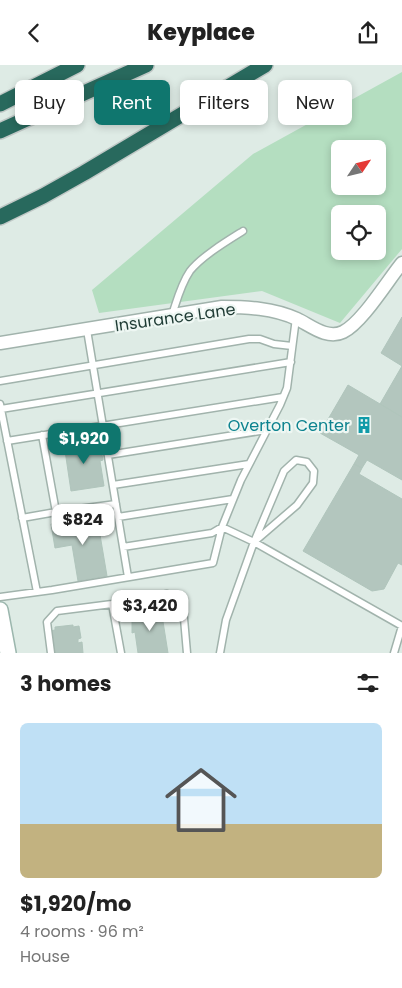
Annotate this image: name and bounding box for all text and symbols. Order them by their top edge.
text: Keyplace [147,17,255,48]
icon: back [20,19,48,47]
icon: share [354,19,382,47]
chip: Buy [15,80,84,125]
chip: Rent [94,80,170,125]
chip: Filters [180,80,268,125]
chip: New [278,80,352,125]
north arrow [331,140,386,195]
map controls [331,140,386,260]
button: locate [331,205,386,260]
street label: Insurance Lane [113,298,237,337]
place label: Overton Center [228,414,350,437]
building icon: Overton Center [354,415,374,435]
pin: $1,920 [43,423,125,465]
text: $1,920 [59,427,109,450]
pin: $824 [53,503,113,546]
text: $824 [63,508,103,531]
pin: $3,420 [109,589,191,632]
text: $3,420 [122,594,178,617]
text: 3 homes [20,669,112,698]
icon: filters [354,669,382,697]
icon: home [156,755,246,845]
text: $1,920/mo [20,889,131,918]
text: 4 rooms · 96 m² [20,920,144,943]
text: House [20,945,70,968]

